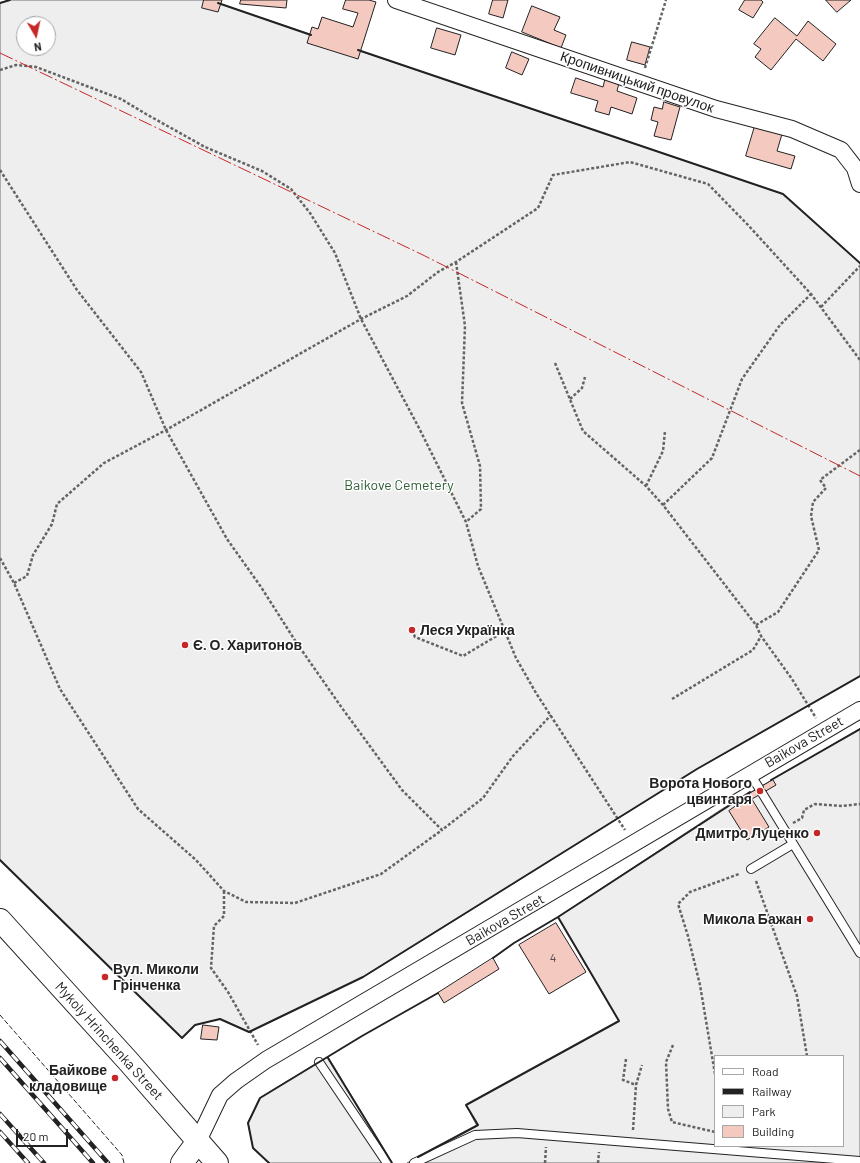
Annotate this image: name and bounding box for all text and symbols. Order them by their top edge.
north arrow [16,16,56,56]
text: N [33,40,42,54]
street label: Кропивницький провулок [558,48,716,116]
park label: Baikove Cemetery [344,477,454,493]
place label: Леся Українка [420,622,515,638]
marker: Леся Українка [407,625,417,635]
place label: Є. О. Харитонов [193,637,302,653]
marker: Є. О. Харитонов [180,640,190,650]
street label: Baikova Street [762,713,846,771]
place label: Ворота Нового цвинтаря [649,775,752,808]
marker: Ворота Нового цвинтаря [755,786,765,796]
place label: Дмитро Луценко [695,825,809,841]
marker: Дмитро Луценко [812,828,822,838]
street label: Baikova Street [463,891,547,949]
place label: Микола Бажан [703,911,802,927]
marker: Микола Бажан [805,914,815,924]
house number: 4 [550,951,556,965]
place label: Вул. Миколи Грінченка [113,961,199,994]
marker: Вул. Миколи Грінченка [100,972,110,982]
street label: Mykoly Hrinchenka Street [51,978,167,1104]
legend [714,1055,844,1147]
place label: Байкове кладовище [29,1062,107,1094]
text: Road [752,1064,779,1078]
marker: Байкове кладовище [110,1073,120,1083]
text: Railway [752,1084,791,1098]
text: Park [752,1104,776,1118]
scale bar [18,1121,70,1147]
text: Building [752,1124,794,1138]
text: 20 m [23,1129,49,1143]

